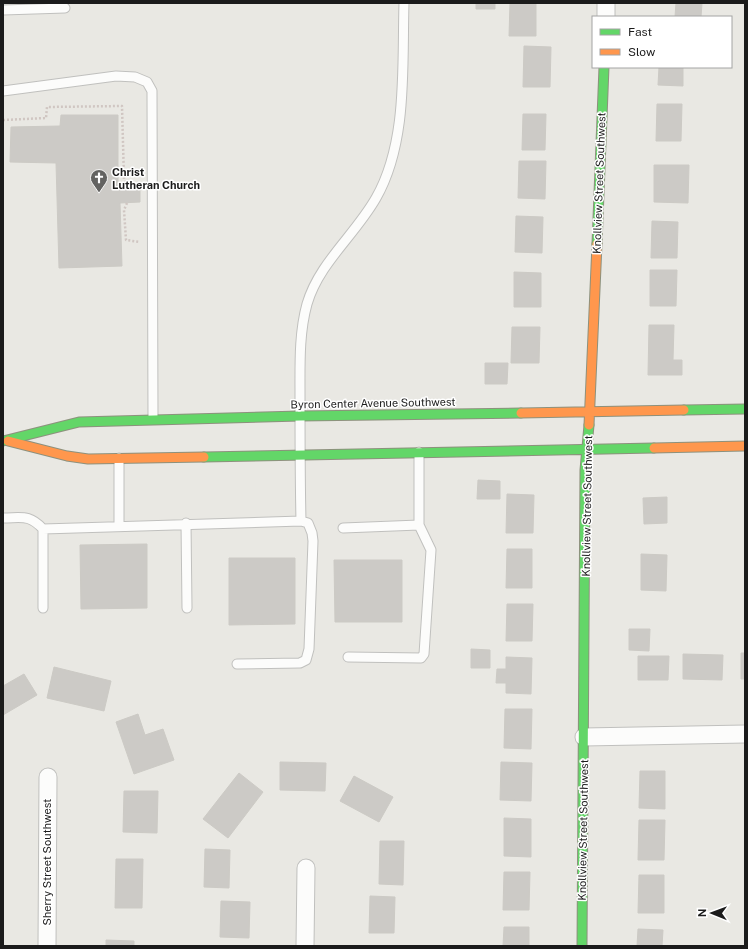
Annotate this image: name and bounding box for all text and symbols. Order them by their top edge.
legend [592,16,732,68]
text: Fast [628,25,653,39]
text: Slow [628,45,656,59]
street label: Knollview Street Southwest [591,112,607,254]
place label: Christ Lutheran Church [112,166,200,191]
church icon: Christ Lutheran Church [89,168,109,193]
street label: Byron Center Avenue Southwest [290,396,456,410]
street label: Knollview Street Southwest [580,435,594,577]
street label: Knollview Street Southwest [576,759,590,901]
street label: Sherry Street Southwest [41,799,53,925]
north arrow [692,893,732,933]
text: N [696,908,708,917]

